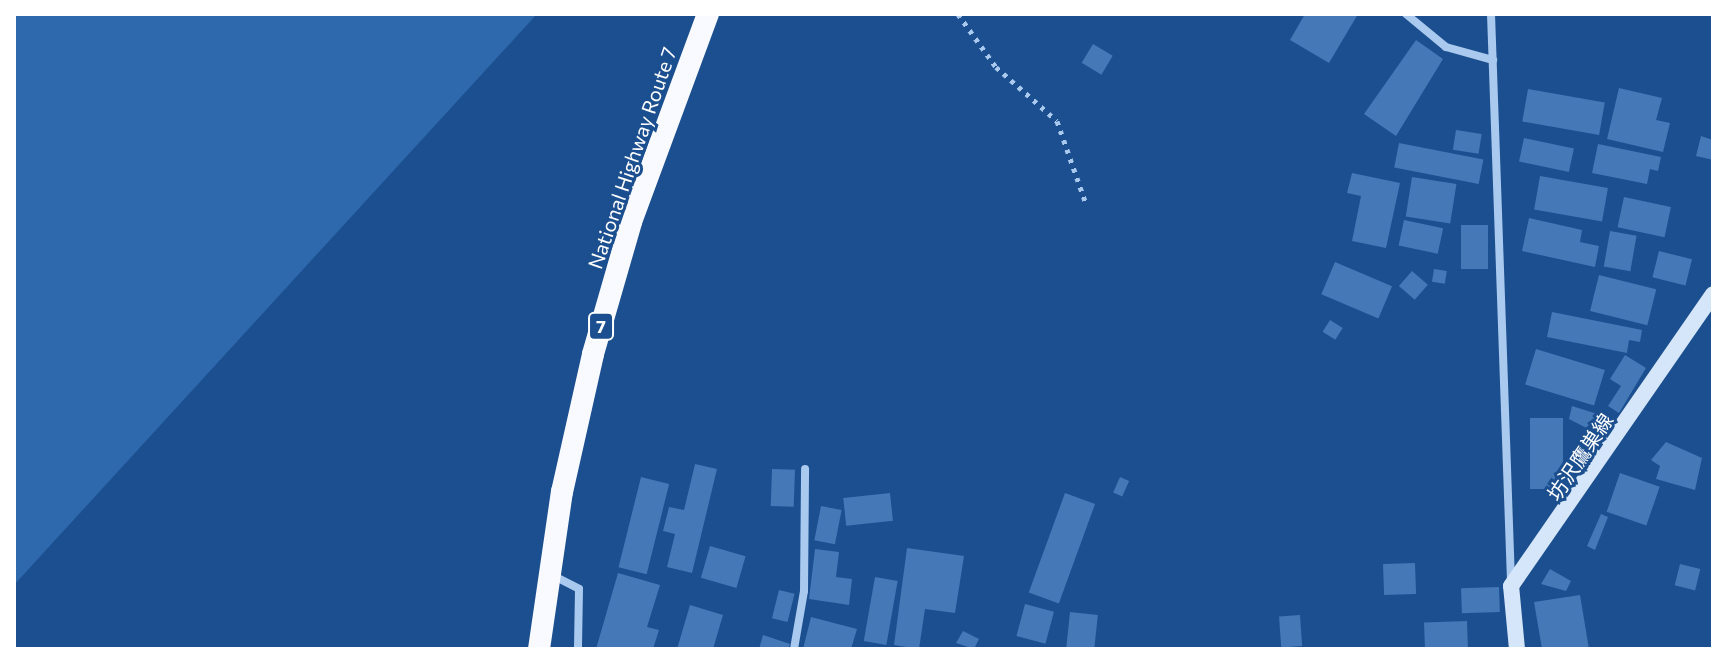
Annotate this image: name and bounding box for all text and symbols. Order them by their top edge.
street label: National Highway Route 7 [583,44,681,272]
road number: 7 [587,312,615,340]
street label: 坊沢鷹巣線 [1542,409,1618,505]

